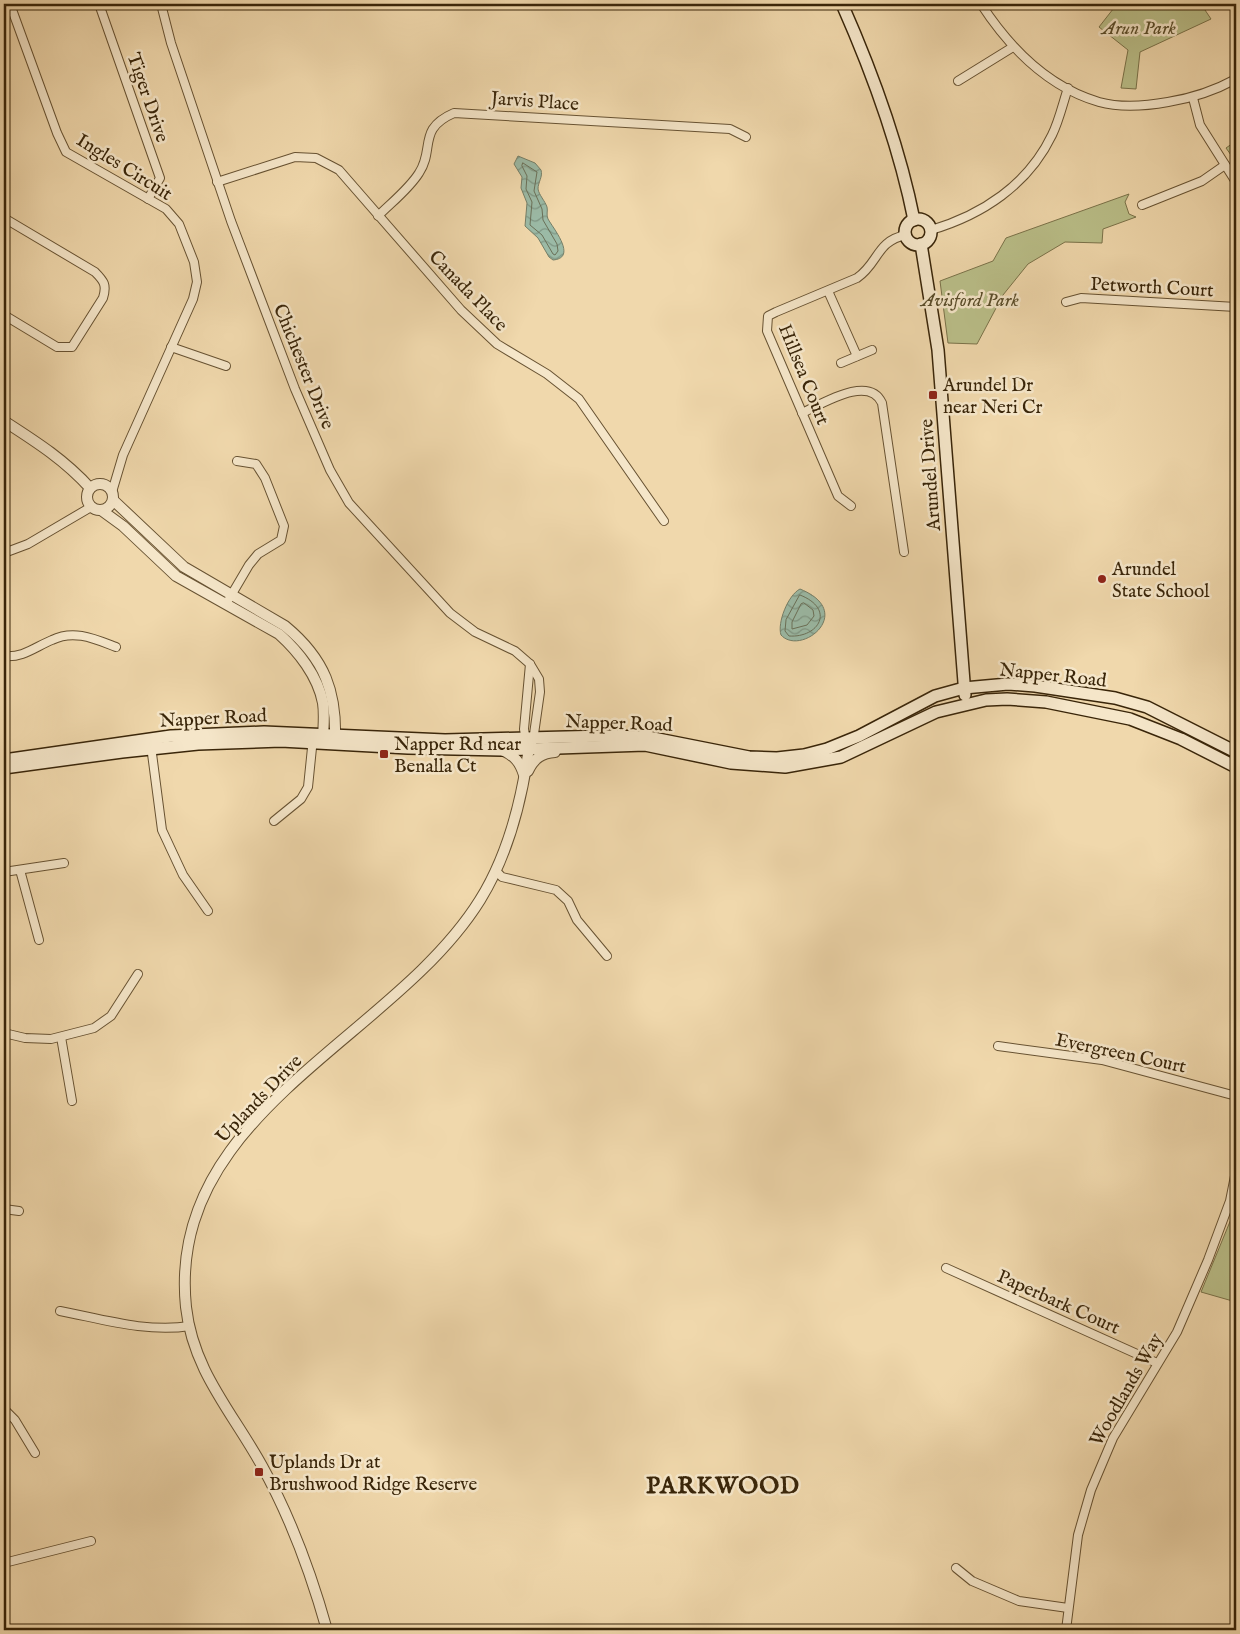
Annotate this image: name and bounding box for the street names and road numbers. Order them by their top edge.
street label: Tiger Drive [121,50,174,146]
street label: Jarvis Place [488,87,580,117]
street label: Ingles Circuit [72,129,177,207]
street label: Canada Place [423,246,512,337]
street label: Petworth Court [1090,273,1215,303]
street label: Chichester Drive [267,301,339,433]
street label: Hillsea Court [772,321,834,429]
street label: Arundel Drive [915,418,947,533]
street label: Napper Road [998,658,1108,694]
street label: Napper Road [159,704,268,734]
street label: Napper Road [565,710,674,738]
street label: Evergreen Court [1053,1028,1189,1080]
street label: Uplands Drive [211,1050,308,1149]
street label: Paperbark Court [993,1265,1124,1341]
street label: Woodlands Way [1085,1329,1169,1451]

